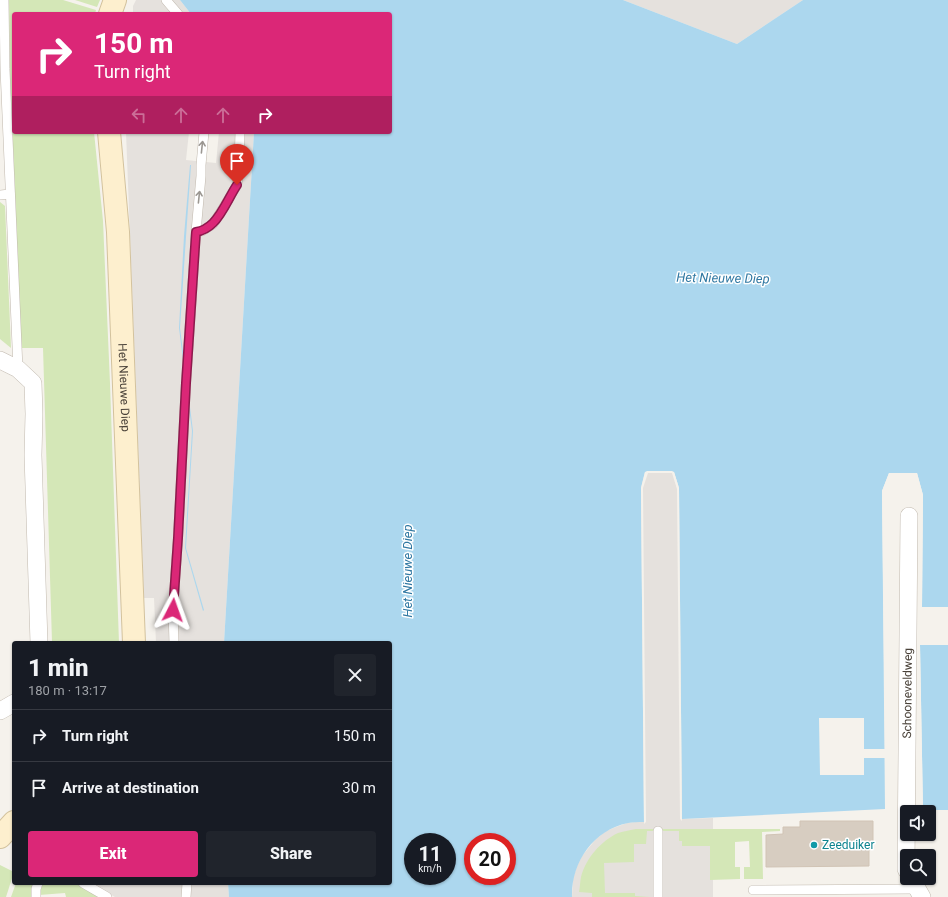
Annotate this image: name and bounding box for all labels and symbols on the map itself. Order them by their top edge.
one-way arrow [199,141,206,154]
pin [220,144,254,185]
one-way arrow [196,191,203,204]
water label: Het Nieuwe Diep [676,270,770,286]
street label: Het Nieuwe Diep [115,343,133,432]
water label: Het Nieuwe Diep [400,524,415,618]
position arrow [152,589,194,631]
street label: Schooneveldweg [900,648,915,739]
speed limit sign: 20 [464,833,516,885]
place label: Zeeduiker [822,838,875,852]
marker: Zeeduiker [809,840,819,850]

